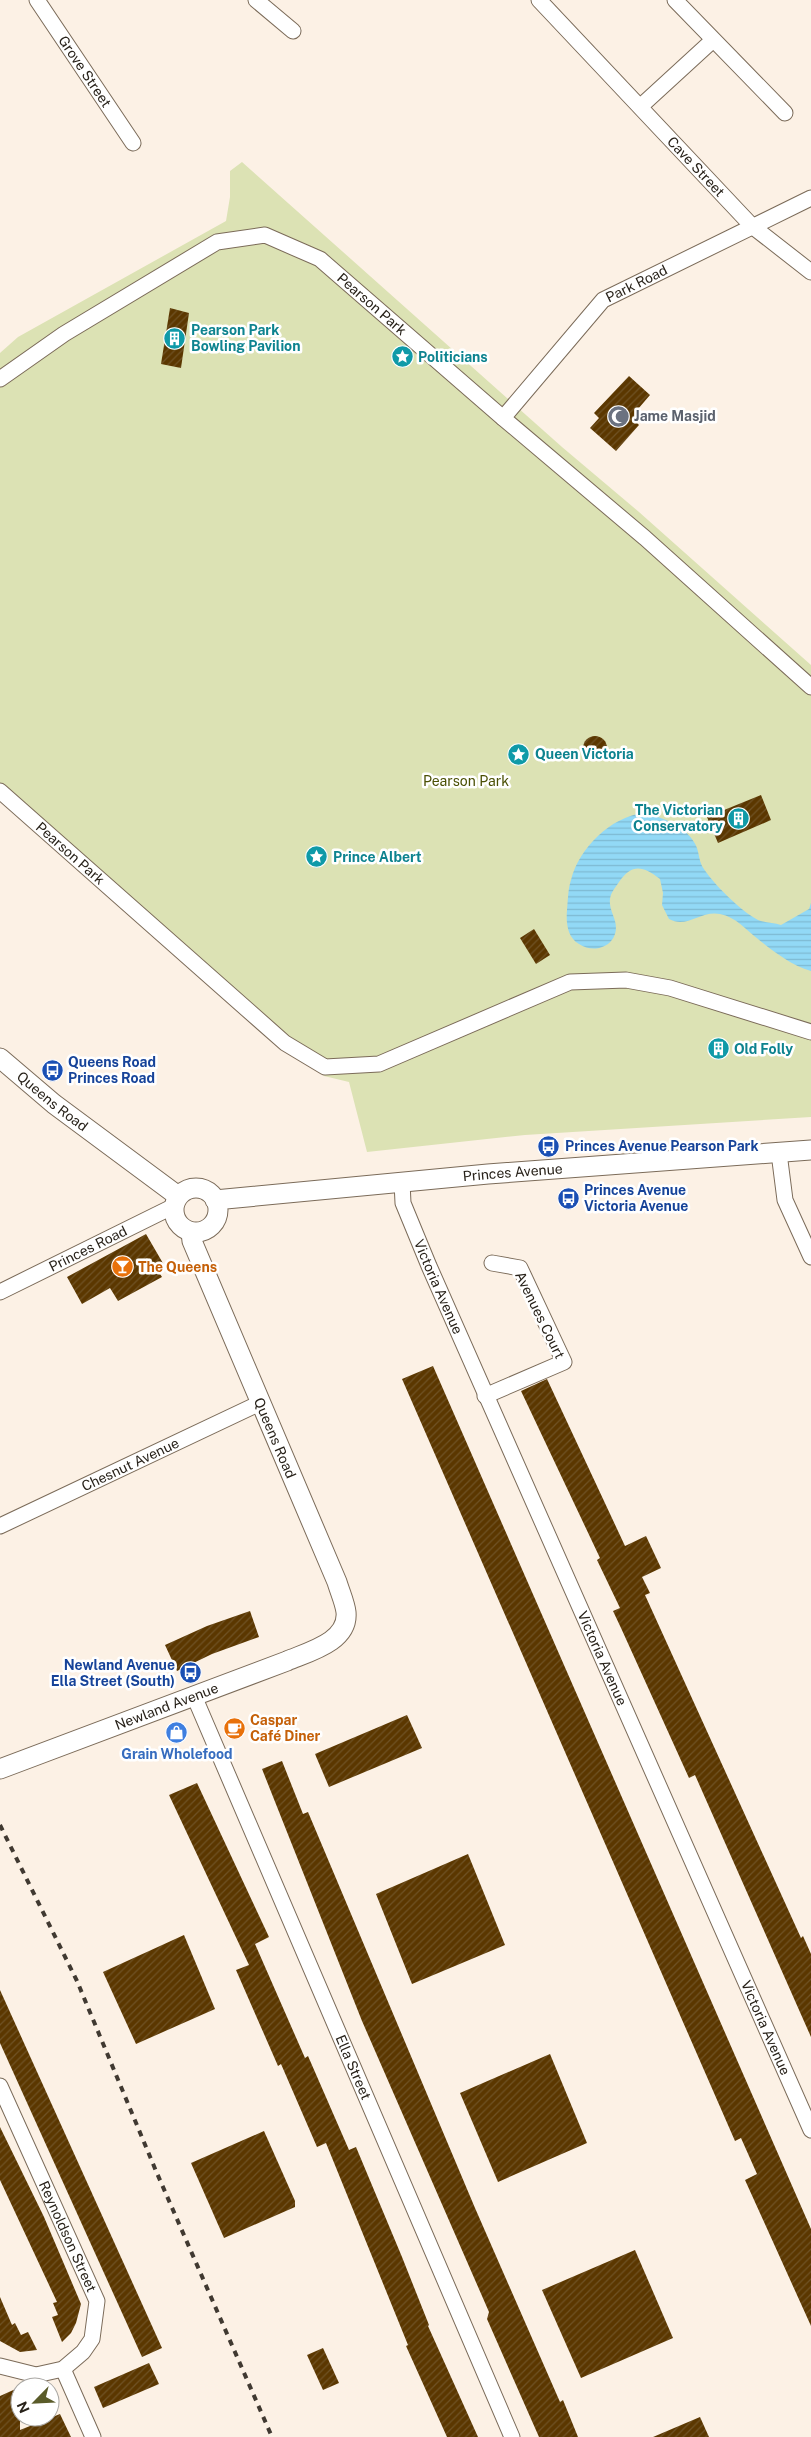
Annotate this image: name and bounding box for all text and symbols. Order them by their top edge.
street label: Grove Street [55,33,115,110]
street label: Cave Street [664,133,728,200]
street label: Park Road [603,262,670,305]
street label: Pearson Park [334,270,410,338]
place label: Pearson Park Bowling Pavilion [191,322,300,354]
building icon: Pearson Park Bowling Pavilion [163,326,187,350]
place icon: Politicians [390,345,414,369]
place label: Politicians [418,349,488,365]
mosque icon: Jame Masjid [606,404,630,428]
place label: Jame Masjid [634,408,716,424]
place icon: Queen Victoria [507,742,531,766]
place label: Queen Victoria [535,746,634,762]
park label: Pearson Park [423,773,509,789]
place label: The Victorian Conservatory [633,802,723,834]
building icon: The Victorian Conservatory [727,806,751,830]
street label: Pearson Park [33,819,108,888]
place icon: Prince Albert [305,845,329,869]
place label: Prince Albert [333,849,422,865]
building icon: Old Folly [706,1037,730,1061]
place label: Old Folly [734,1041,793,1057]
place label: Queens Road Princes Road [68,1054,156,1086]
bus stop icon: Queens Road Princes Road [40,1058,64,1082]
street label: Queens Road [14,1068,91,1134]
bus stop icon: Princes Avenue Pearson Park [537,1134,561,1158]
place label: Princes Avenue Pearson Park [565,1138,759,1154]
street label: Princes Avenue [462,1160,563,1184]
place label: Princes Avenue Victoria Avenue [584,1182,688,1214]
bus stop icon: Princes Avenue Victoria Avenue [556,1186,580,1210]
street label: Princes Road [46,1223,130,1275]
street label: Victoria Avenue [411,1237,466,1337]
bar icon: The Queens [110,1255,134,1279]
place label: The Queens [138,1259,217,1275]
street label: Avenues Court [512,1269,568,1361]
street label: Queens Road [251,1395,299,1481]
street label: Chesnut Avenue [79,1435,182,1494]
street label: Victoria Avenue [575,1608,630,1708]
place label: Newland Avenue Ella Street (South) [51,1657,175,1689]
bus stop icon: Newland Avenue Ella Street (South) [179,1661,203,1685]
street label: Newland Avenue [113,1680,221,1733]
place label: Caspar Café Diner [250,1712,321,1744]
cafe icon: Caspar Café Diner [222,1716,246,1740]
shop icon: Grain Wholefood [165,1720,189,1744]
place label: Grain Wholefood [121,1746,233,1762]
street label: Victoria Avenue [738,1978,794,2077]
street label: Ella Street [332,2032,374,2102]
street label: Reynoldson Street [36,2178,100,2295]
north arrow [10,2377,60,2427]
text: N [14,2399,33,2416]

